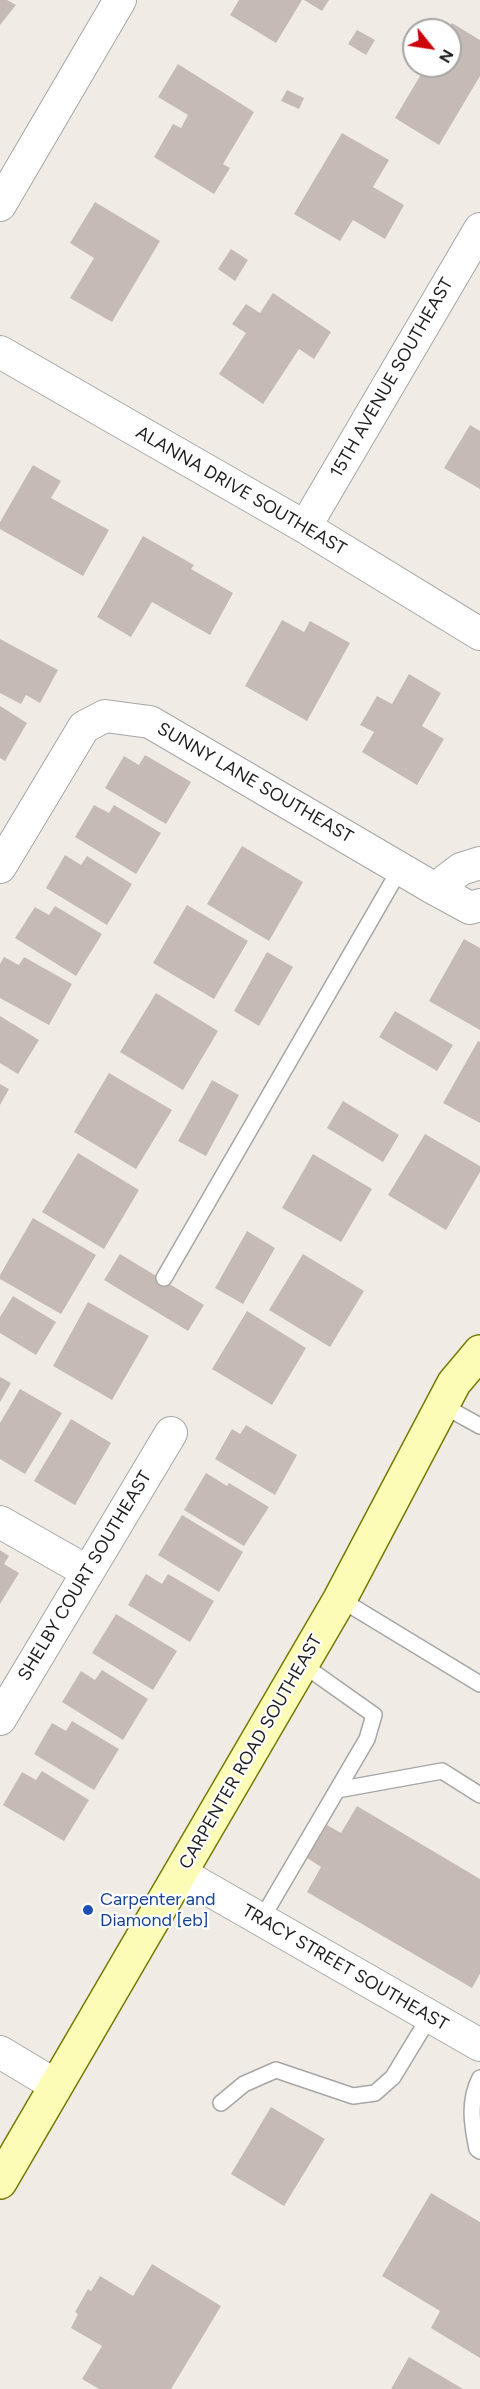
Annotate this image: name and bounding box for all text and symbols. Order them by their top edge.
north arrow [402,18,462,78]
text: N [435,46,458,66]
street label: 15TH AVENUE SOUTHEAST [326,274,458,482]
street label: ALANNA DRIVE SOUTHEAST [132,422,350,560]
street label: SUNNY LANE SOUTHEAST [153,718,357,848]
street label: SHELBY COURT SOUTHEAST [14,1467,156,1685]
street label: CARPENTER ROAD SOUTHEAST [175,1631,327,1873]
place label: Carpenter and Diamond [eb] [100,1889,216,1932]
street label: TRACY STREET SOUTHEAST [238,1900,452,2036]
marker: Carpenter and Diamond [eb] [81,1903,95,1917]

